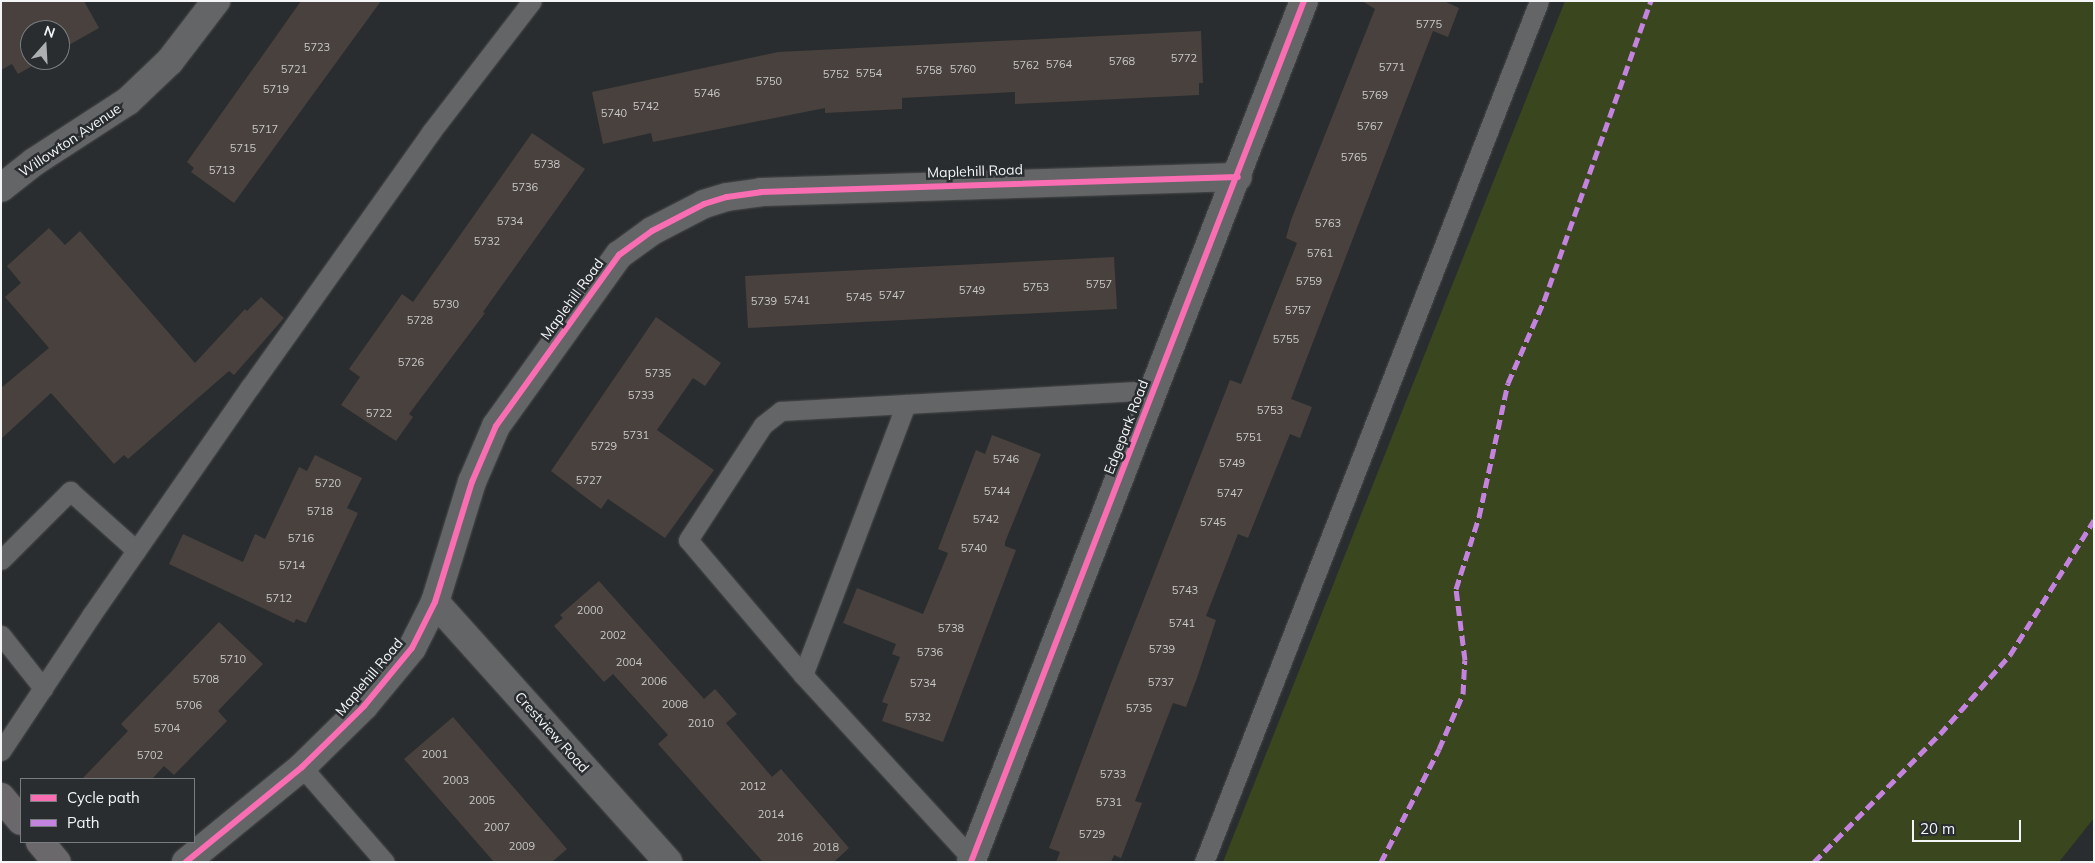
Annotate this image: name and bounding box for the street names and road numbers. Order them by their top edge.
street label: Willowton Avenue [16,100,124,180]
street label: Maplehill Road [927,161,1023,181]
street label: Maplehill Road [537,255,607,343]
street label: Edgepark Road [1100,377,1152,477]
street label: Maplehill Road [332,635,406,719]
street label: Crestview Road [511,688,593,776]

